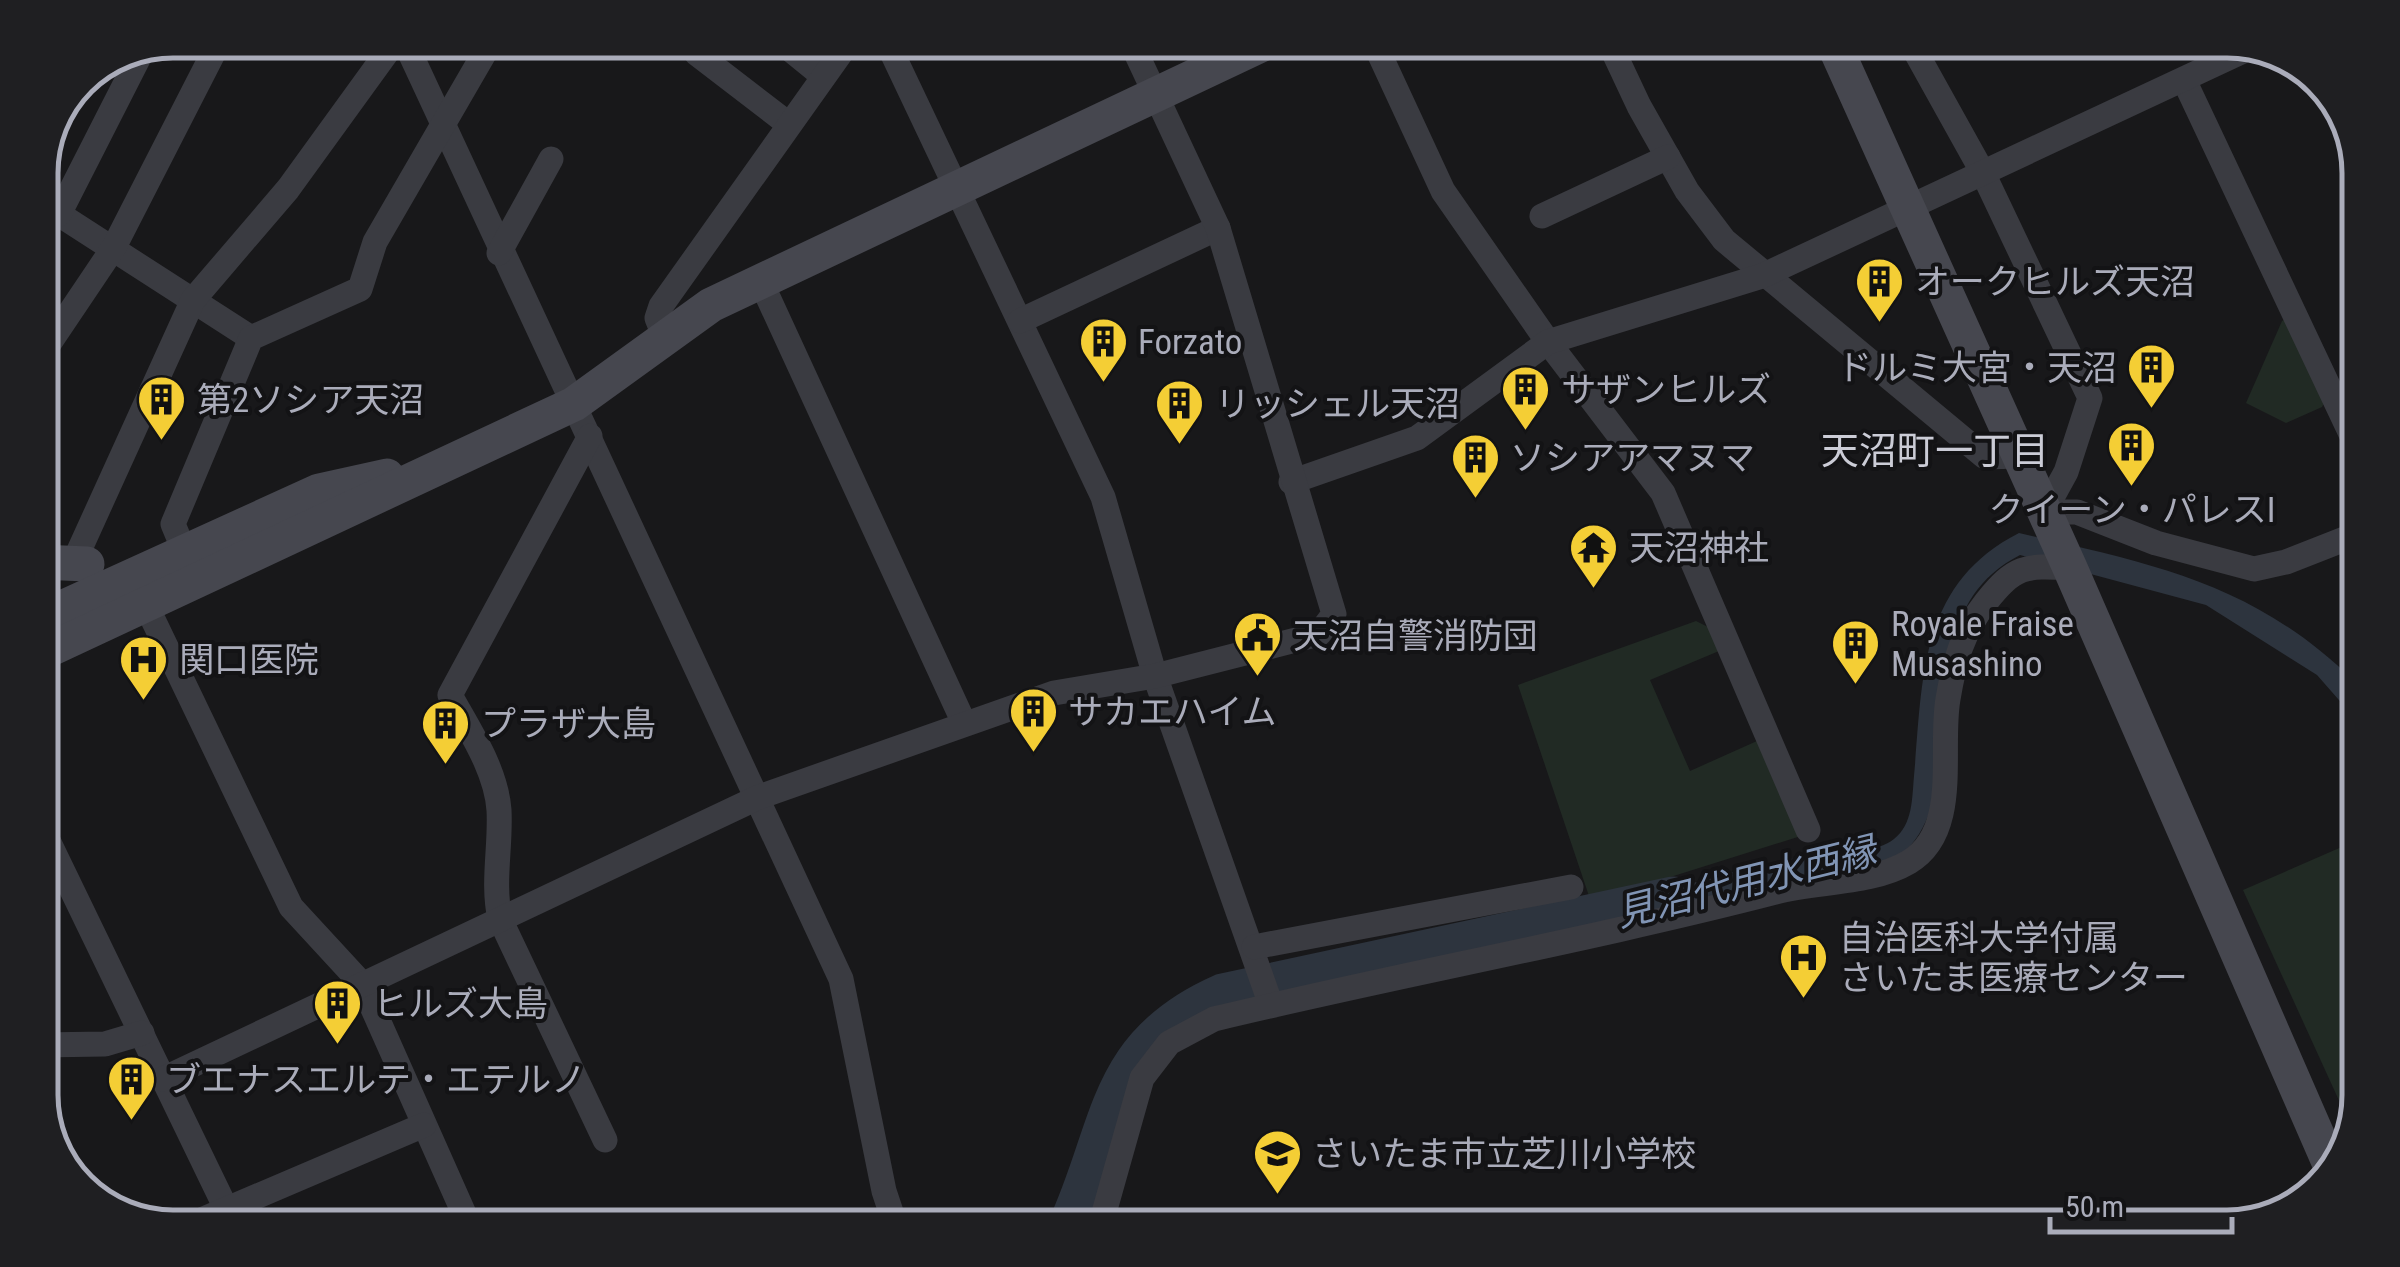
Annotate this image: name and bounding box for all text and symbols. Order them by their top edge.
building icon: オークヒルズ天沼 [1854,256,1906,324]
place label: オークヒルズ天沼 [1915,262,2195,303]
building icon: Forzato [1077,316,1129,384]
place label: Forzato [1138,322,1242,363]
building icon: ドルミ大宮・天沼 [2126,342,2178,410]
place label: ドルミ大宮・天沼 [1837,348,2117,389]
building icon: サザンヒルズ [1500,364,1552,432]
place label: サザンヒルズ [1561,370,1771,411]
building icon: 第2ソシア天沼 [136,374,188,442]
building icon: リッシェル天沼 [1154,378,1206,446]
place label: 第2ソシア天沼 [197,380,424,421]
place label: リッシェル天沼 [1215,384,1460,425]
building icon: クイーン・パレスI [2106,420,2158,488]
district label: 天沼町一丁目 [1821,429,2049,473]
building icon: ソシアアマヌマ [1449,432,1501,500]
place label: ソシアアマヌマ [1510,438,1755,479]
place label: クイーン・パレスI [1988,490,2276,531]
temple icon: 天沼神社 [1568,522,1620,590]
place label: 天沼神社 [1629,528,1769,569]
place label: Royale Fraise Musashino [1891,604,2074,685]
public building icon: 天沼自警消防団 [1232,610,1284,678]
place label: 天沼自警消防団 [1293,616,1538,657]
building icon: Royale Fraise Musashino [1830,618,1882,686]
hospital icon: 関口医院 [118,634,170,702]
place label: 関口医院 [179,640,319,681]
building icon: サカエハイム [1007,686,1059,754]
place label: サカエハイム [1068,692,1277,733]
building icon: プラザ大島 [420,698,472,766]
place label: プラザ大島 [481,704,656,745]
water label: 見沼代用水西縁 [1612,828,1884,936]
place label: 自治医科大学付属 さいたま医療センター [1839,918,2188,999]
hospital icon: 自治医科大学付属 さいたま医療センター [1778,932,1830,1000]
building icon: ヒルズ大島 [312,978,364,1046]
place label: ヒルズ大島 [373,984,548,1025]
building icon: ブエナスエルテ・エテルノ [105,1054,157,1122]
place label: ブエナスエルテ・エテルノ [166,1060,586,1101]
school or university icon: さいたま市立芝川小学校 [1251,1128,1303,1196]
place label: さいたま市立芝川小学校 [1312,1134,1696,1175]
scale bar [2050,1172,2232,1234]
text: 50 m [2065,1189,2124,1224]

